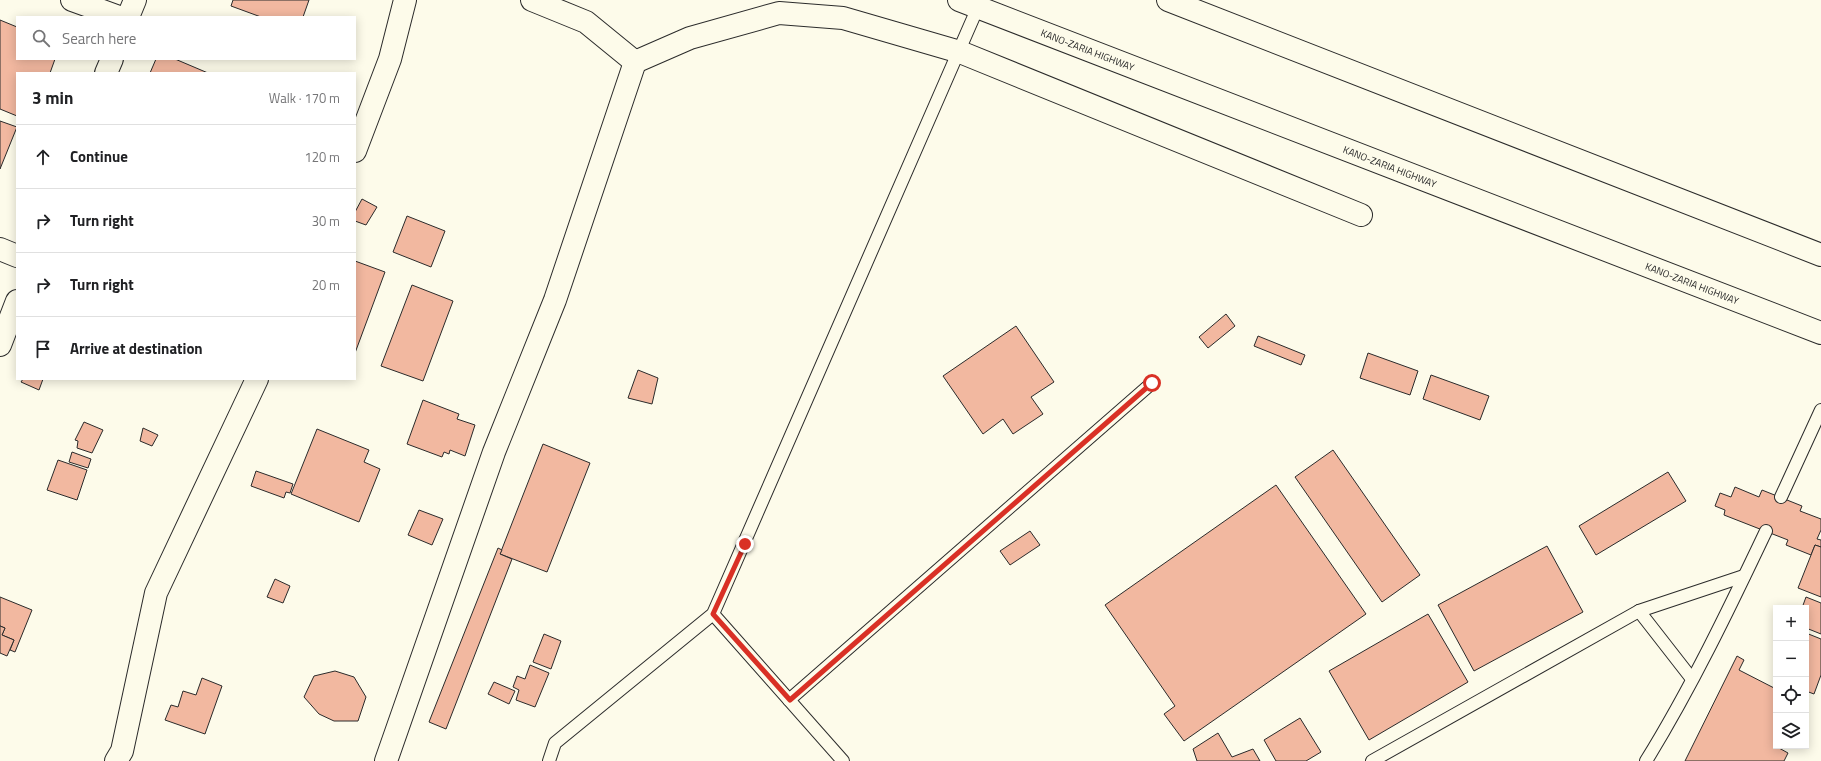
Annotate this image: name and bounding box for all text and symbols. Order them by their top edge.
search box [16,16,356,60]
street label: KANO-ZARIA HIGHWAY [1039,25,1137,75]
icon: search [30,27,52,49]
text: Search here [62,27,136,50]
text: 3 min [32,85,73,111]
text: Walk · 170 m [269,88,340,108]
street label: KANO-ZARIA HIGHWAY [1341,142,1439,192]
text: Continue [70,145,128,168]
icon: ahead [32,146,54,168]
text: 120 m [304,147,340,167]
text: Turn right [70,209,134,232]
icon: right [32,210,54,232]
text: 30 m [312,211,340,231]
street label: KANO-ZARIA HIGHWAY [1643,258,1742,308]
text: Turn right [70,273,134,296]
icon: right [32,274,54,296]
text: 20 m [312,275,340,295]
text: Arrive at destination [70,337,203,360]
icon: arrive [32,338,54,360]
route start [1143,374,1161,392]
route end [736,535,754,553]
map controls [1773,605,1809,749]
button: + [1773,605,1809,641]
button: − [1773,641,1809,677]
button: locate [1773,677,1809,713]
button: layers [1773,713,1809,749]

